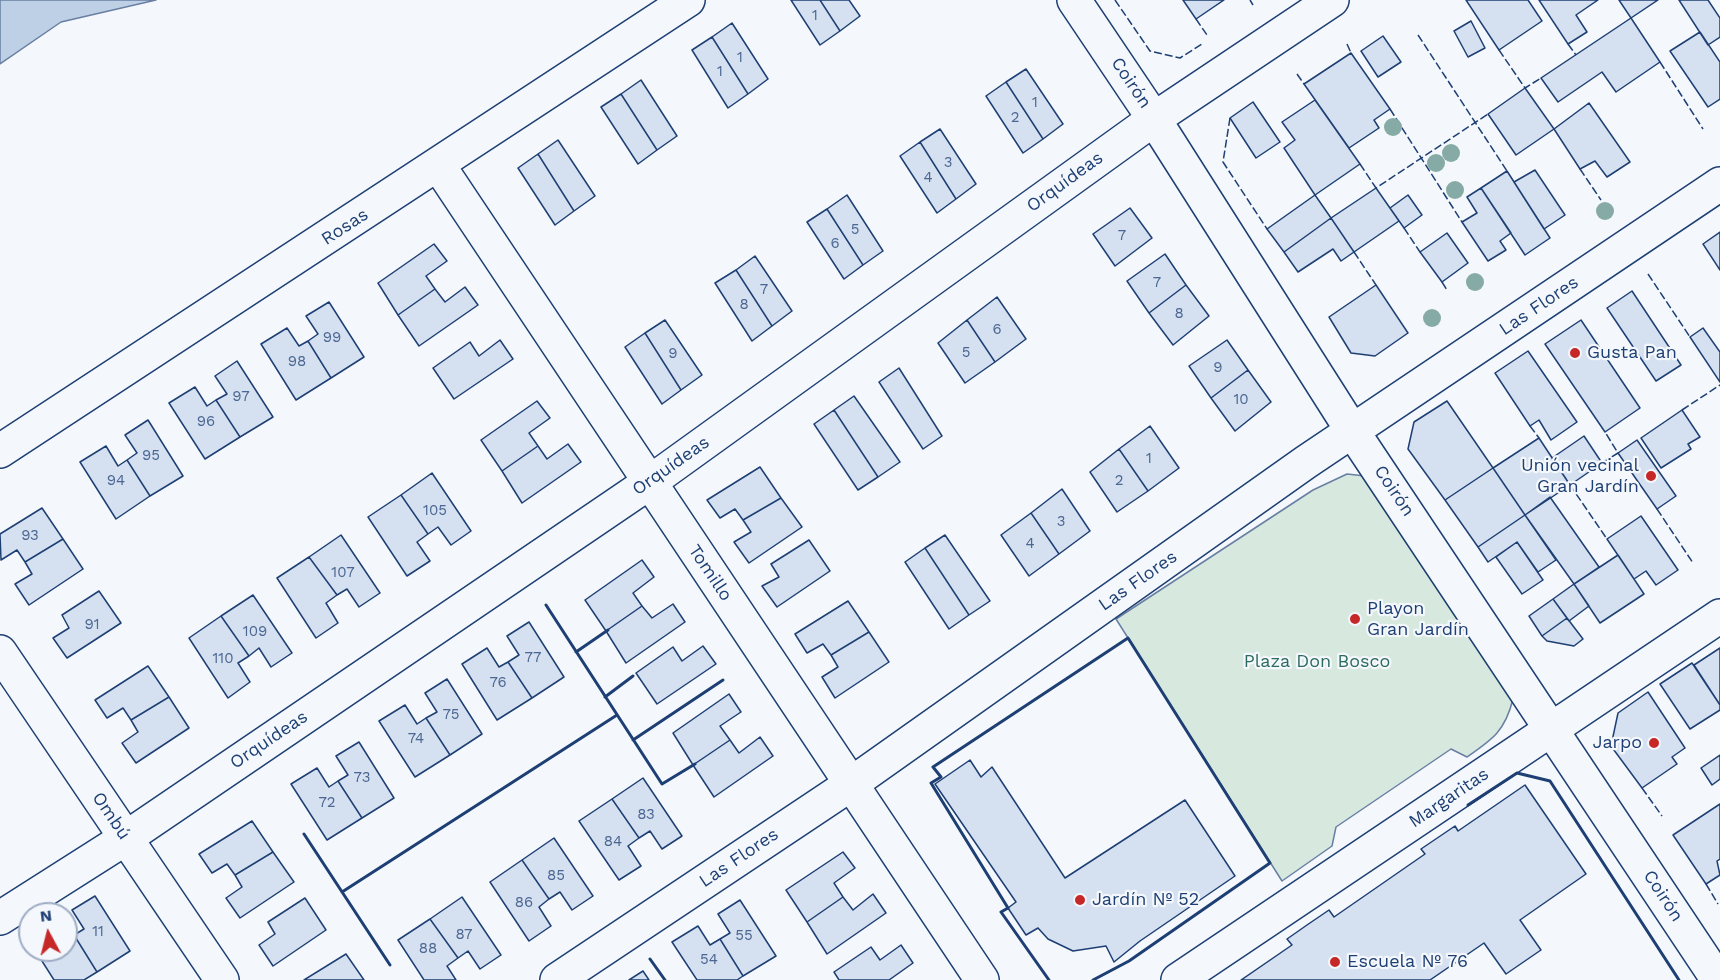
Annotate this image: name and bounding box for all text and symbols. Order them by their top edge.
house number: 1 [812,7,818,25]
house number: 1 [737,49,743,67]
street label: Coirón [1106,53,1156,113]
house number: 1 [717,63,723,81]
house number: 1 [1032,94,1038,112]
house number: 2 [1011,109,1019,127]
street label: Orquídeas [1023,147,1107,217]
house number: 3 [944,154,952,172]
house number: 4 [923,169,933,187]
street label: Rosas [317,204,373,250]
house number: 5 [851,221,859,239]
house number: 7 [1118,227,1126,245]
house number: 6 [830,235,840,253]
street label: Las Flores [1495,272,1583,340]
house number: 7 [1153,274,1161,292]
house number: 7 [760,281,768,299]
house number: 8 [739,296,749,314]
house number: 8 [1174,305,1184,323]
house number: 6 [992,321,1002,339]
house number: 99 [323,329,341,347]
place label: Gusta Pan [1587,342,1677,364]
house number: 5 [962,344,970,362]
house number: 9 [668,345,678,363]
marker: Gusta Pan [1568,346,1582,360]
house number: 98 [288,353,306,371]
house number: 9 [1213,359,1223,377]
house number: 97 [232,388,250,406]
house number: 10 [1233,391,1249,409]
house number: 96 [197,413,215,431]
street label: Orquídeas [628,432,714,500]
house number: 95 [142,447,160,465]
house number: 1 [1146,450,1152,468]
place label: Unión vecinal Gran Jardín [1521,455,1639,498]
street label: Coirón [1369,461,1419,521]
marker: Unión vecinal Gran Jardín [1644,469,1658,483]
house number: 94 [107,472,125,490]
house number: 2 [1115,472,1123,490]
house number: 105 [423,502,447,520]
house number: 3 [1057,513,1065,531]
house number: 93 [21,527,39,545]
house number: 4 [1025,535,1035,553]
street label: Tomillo [683,541,737,605]
street label: Las Flores [1095,546,1181,616]
house number: 107 [331,564,355,582]
place label: Playon Gran Jardín [1367,598,1469,640]
marker: Playon Gran Jardín [1348,612,1362,626]
house number: 91 [84,616,100,634]
house number: 109 [243,623,267,641]
house number: 77 [525,649,541,667]
house number: 110 [212,650,234,668]
park label: Plaza Don Bosco [1244,651,1390,673]
house number: 76 [489,674,507,692]
street label: Orquídeas [226,706,312,774]
house number: 75 [442,706,460,724]
house number: 74 [408,730,424,748]
place label: Jarpo [1593,732,1642,754]
marker: Jarpo [1647,736,1661,750]
street label: Margaritas [1405,763,1493,833]
house number: 73 [353,769,371,787]
street label: Ombú [87,788,135,844]
house number: 72 [318,794,336,812]
house number: 83 [637,806,655,824]
street label: Las Flores [695,824,783,892]
house number: 84 [604,833,622,851]
street label: Coirón [1638,866,1688,926]
house number: 85 [547,867,565,885]
place label: Jardín Nº 52 [1092,889,1199,911]
marker: Jardín Nº 52 [1073,893,1087,907]
house number: 86 [515,894,533,912]
north arrow [18,902,78,962]
text: N [39,905,53,926]
house number: 11 [92,923,104,941]
house number: 87 [455,926,473,944]
house number: 55 [735,927,753,945]
house number: 88 [419,940,437,958]
house number: 54 [700,951,718,969]
place label: Escuela Nº 76 [1347,951,1468,973]
marker: Escuela Nº 76 [1328,955,1342,969]

